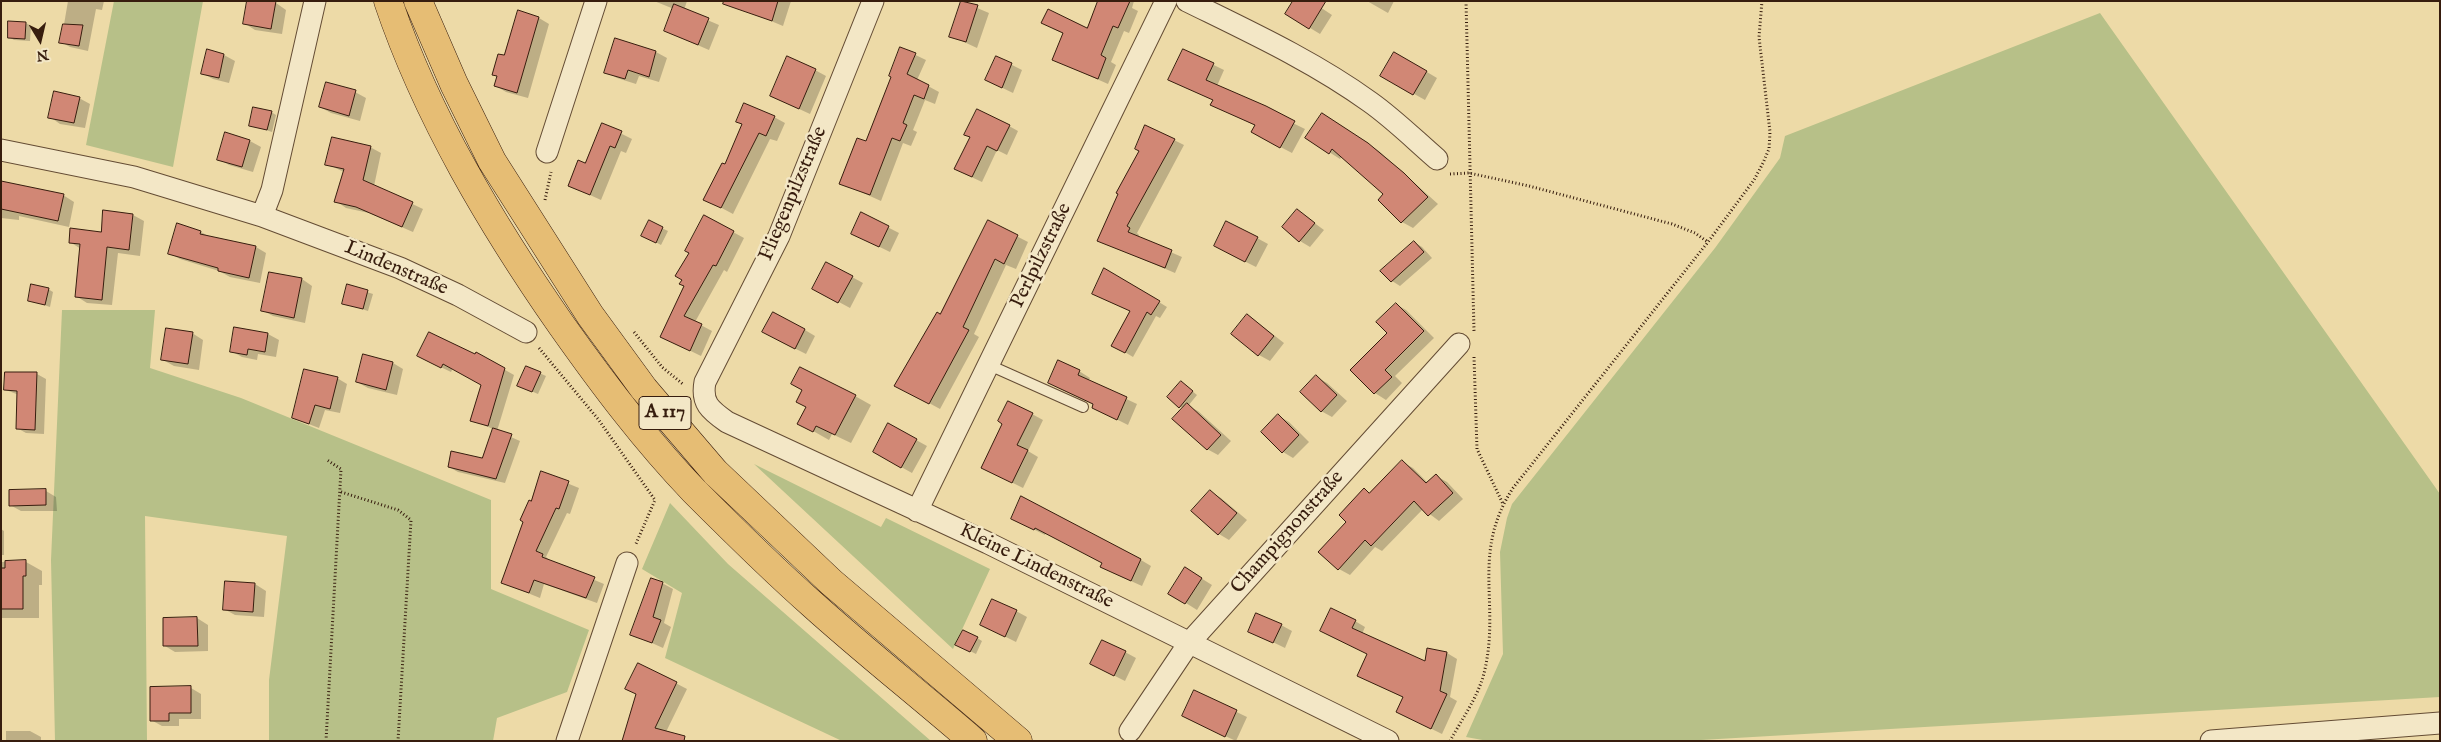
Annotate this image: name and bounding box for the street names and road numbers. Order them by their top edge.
street label: Fliegenpilzstraße [755,123,833,265]
street label: Perlpilzstraße [1006,200,1078,312]
street label: Lindenstraße [341,236,451,302]
road number: A 117 [639,396,691,429]
street label: Champignonstraße [1226,466,1350,600]
street label: Kleine Lindenstraße [955,519,1117,615]

